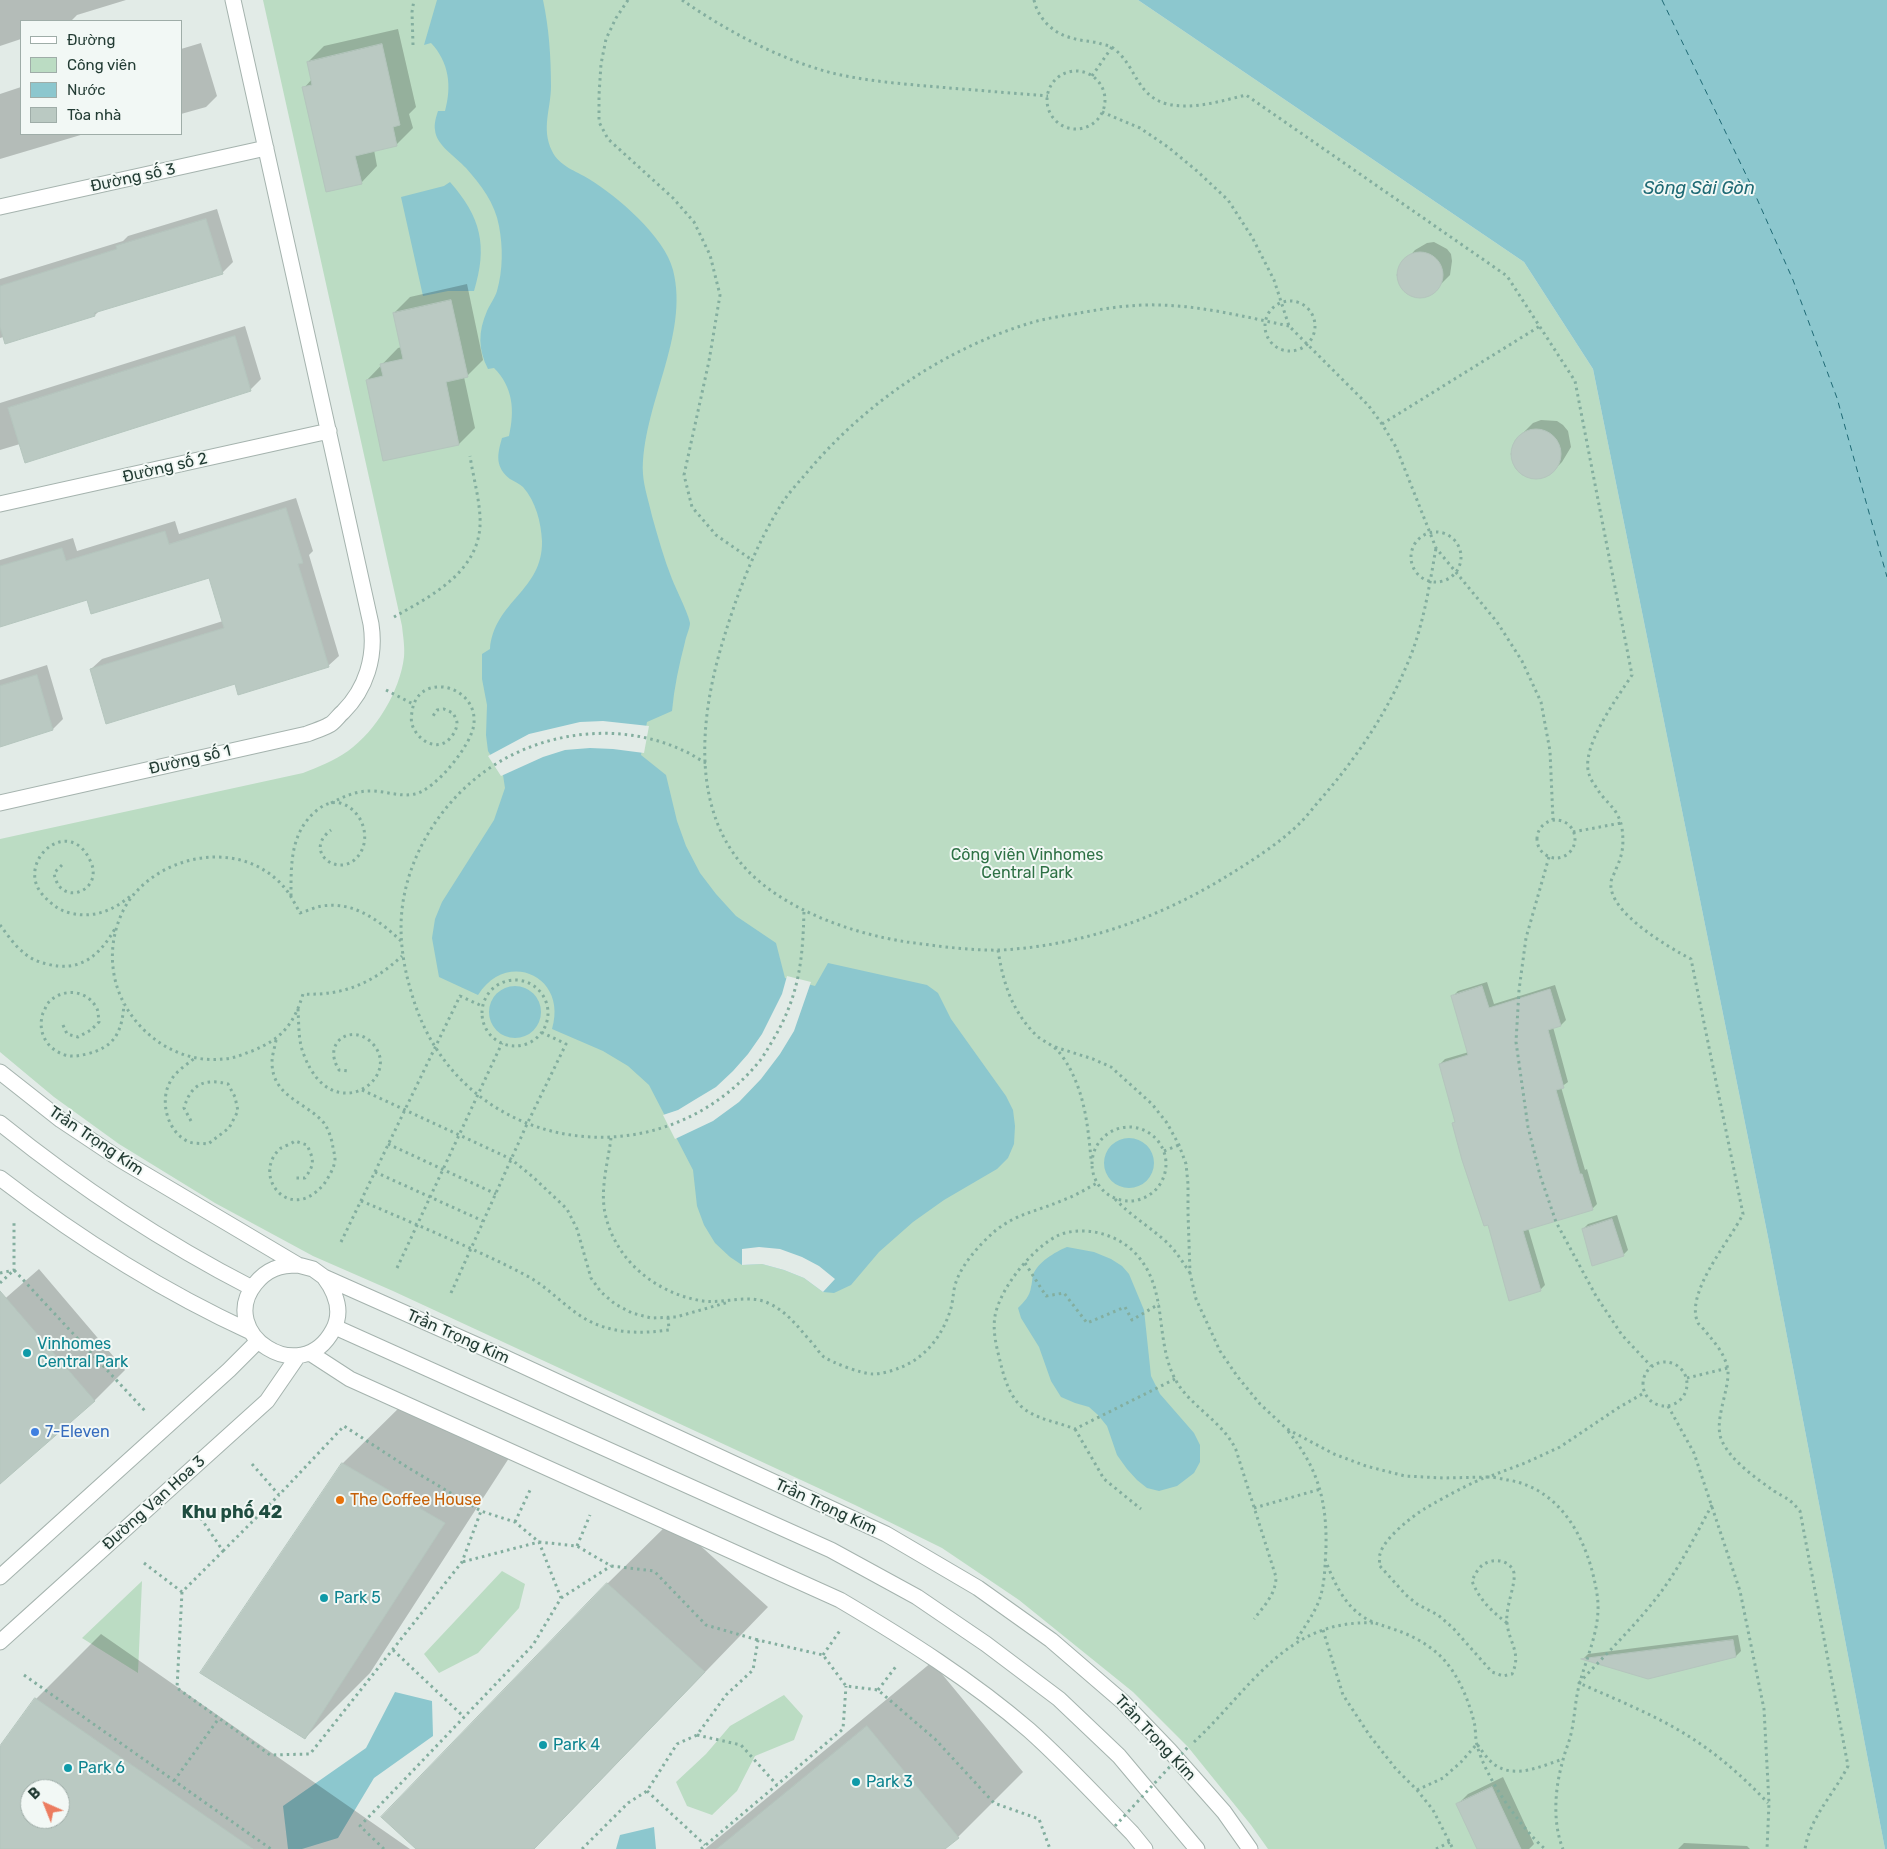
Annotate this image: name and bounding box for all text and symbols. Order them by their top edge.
legend [20,20,182,135]
text: Đường [67,31,115,49]
text: Công viên [67,56,136,74]
text: Nước [67,81,106,99]
text: Tòa nhà [67,106,121,124]
street label: Đường số 3 [89,160,177,196]
water label: Sông Sài Gòn [1643,178,1755,200]
street label: Đường số 2 [121,449,209,487]
street label: Đường số 1 [147,741,233,779]
park label: Công viên Vinhomes Central Park [951,845,1103,883]
street label: Trần Trọng Kim [45,1102,147,1180]
street label: Trần Trọng Kim [404,1306,512,1368]
place label: Vinhomes Central Park [37,1334,128,1372]
marker: Vinhomes Central Park [21,1347,33,1359]
place label: 7-Eleven [45,1422,110,1442]
marker: 7-Eleven [29,1426,41,1438]
street label: Đường Vạn Hoa 3 [99,1452,209,1554]
street label: Trần Trọng Kim [772,1475,880,1539]
place label: The Coffee House [350,1490,481,1510]
marker: The Coffee House [334,1494,346,1506]
district label: Khu phố 42 [182,1502,282,1524]
place label: Park 5 [334,1588,381,1608]
marker: Park 5 [318,1592,330,1604]
street label: Trần Trọng Kim [1110,1691,1200,1785]
place label: Park 4 [553,1735,600,1755]
marker: Park 4 [537,1739,549,1751]
place label: Park 6 [78,1758,125,1778]
marker: Park 6 [62,1762,74,1774]
place label: Park 3 [866,1772,913,1792]
marker: Park 3 [850,1776,862,1788]
north arrow [20,1779,70,1829]
text: B [25,1784,44,1803]

